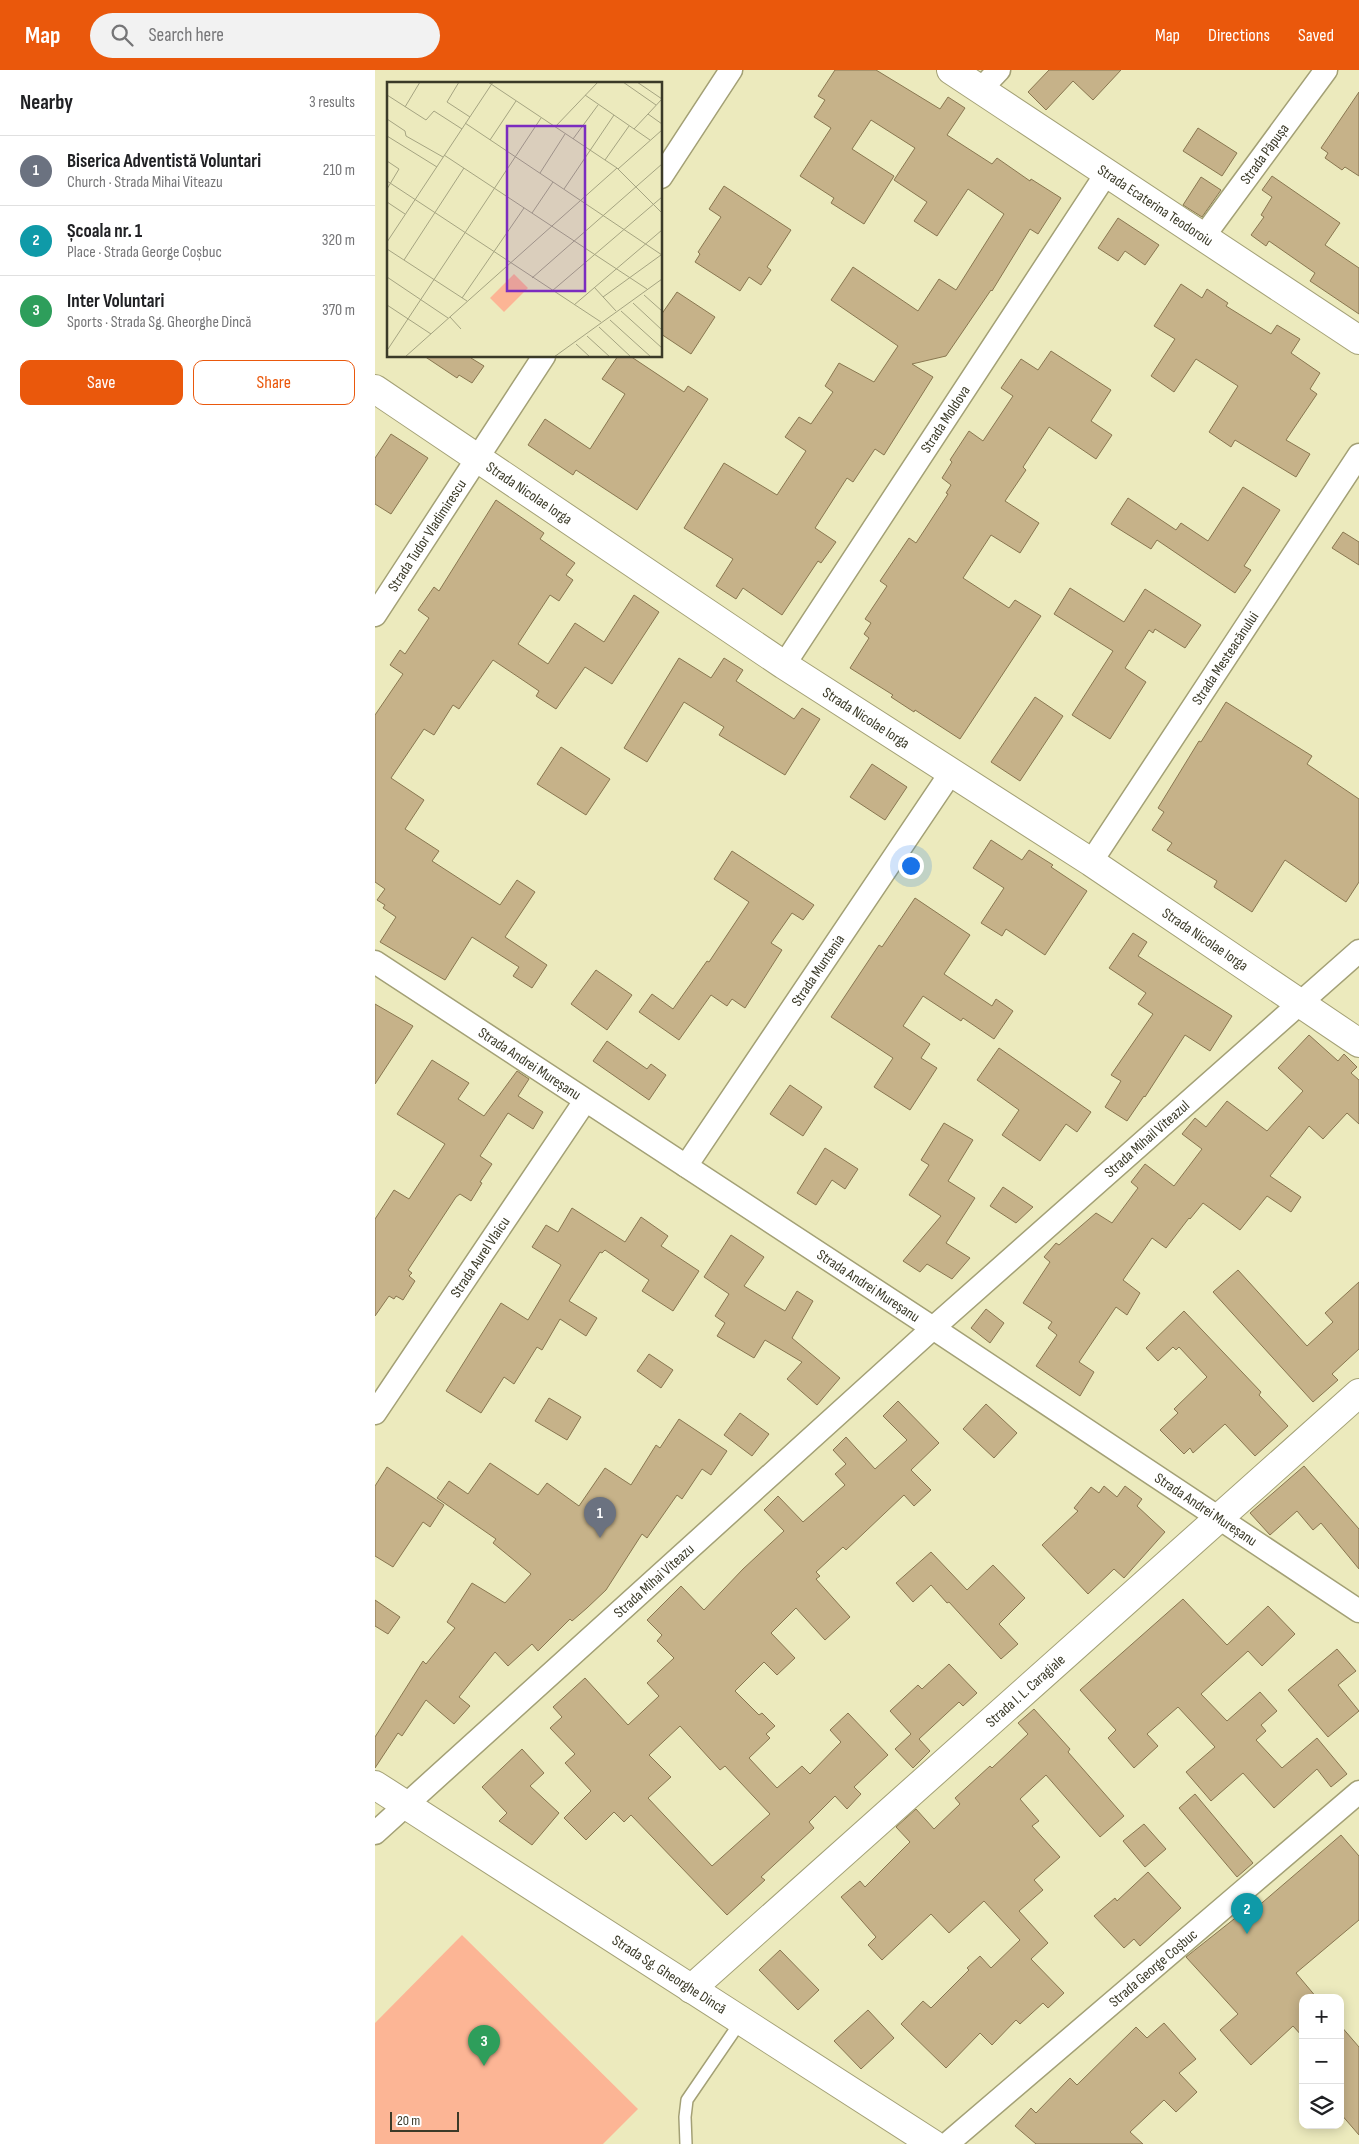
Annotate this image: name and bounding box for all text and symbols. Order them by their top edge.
search box [90,13,440,58]
text: Map [25,21,60,50]
icon: search [108,21,136,49]
text: Search here [148,24,224,47]
text: Map [1155,25,1180,46]
text: Directions [1208,25,1270,46]
text: Saved [1298,25,1334,46]
inset map [387,82,663,358]
text: Nearby [20,90,73,115]
text: 3 results [309,93,355,112]
street label: Strada Păpușa [1236,120,1294,188]
text: Biserica Adventistă Voluntari [67,150,261,173]
text: 1 [33,161,39,180]
text: 210 m [323,161,355,180]
street label: Strada Ecaterina Teodoroiu [1094,161,1216,251]
text: Church · Strada Mihai Viteazu [67,173,223,192]
text: Școala nr. 1 [67,220,142,243]
text: 2 [32,231,40,250]
text: 320 m [322,231,355,250]
text: Place · Strada George Coșbuc [67,243,222,262]
text: Inter Voluntari [67,290,164,313]
text: 3 [32,301,40,320]
text: 370 m [322,301,355,320]
text: Sports · Strada Sg. Gheorghe Dincă [67,313,251,332]
button: Save [20,360,183,405]
button: Share [193,360,355,405]
street label: Strada Moldova [917,382,975,457]
street label: Strada Nicolae Iorga [482,458,576,529]
street label: Strada Tudor Vladimirescu [384,476,471,596]
street label: Strada Mesteacănului [1188,608,1263,709]
street label: Strada Nicolae Iorga [819,683,913,753]
your location [898,853,924,879]
street label: Strada Nicolae Iorga [1158,904,1252,975]
street label: Strada Muntenia [787,931,849,1010]
street label: Strada Andrei Mureșanu [474,1023,584,1104]
street label: Strada Mihail Viteazul [1101,1096,1194,1182]
street label: Strada Aurel Vlaicu [446,1213,514,1302]
street label: Strada Andrei Mureșanu [813,1245,923,1327]
street label: Strada Andrei Mureșanu [1151,1469,1261,1551]
pin: 1 [584,1497,616,1538]
street label: Strada Mihai Viteazu [610,1540,698,1622]
street label: Strada I. L. Caragiale [982,1651,1069,1732]
pin: 2 [1231,1893,1263,1934]
street label: Strada George Coșbuc [1105,1925,1202,2012]
street label: Strada Sg. Gheorghe Dincă [608,1931,730,2019]
map controls [1299,1994,1344,2129]
button: + [1299,1994,1344,2039]
pin: 3 [468,2025,500,2066]
button: − [1299,2039,1344,2084]
button: layers [1299,2084,1344,2129]
scale bar [390,2109,459,2132]
text: 20 m [397,2112,420,2129]

